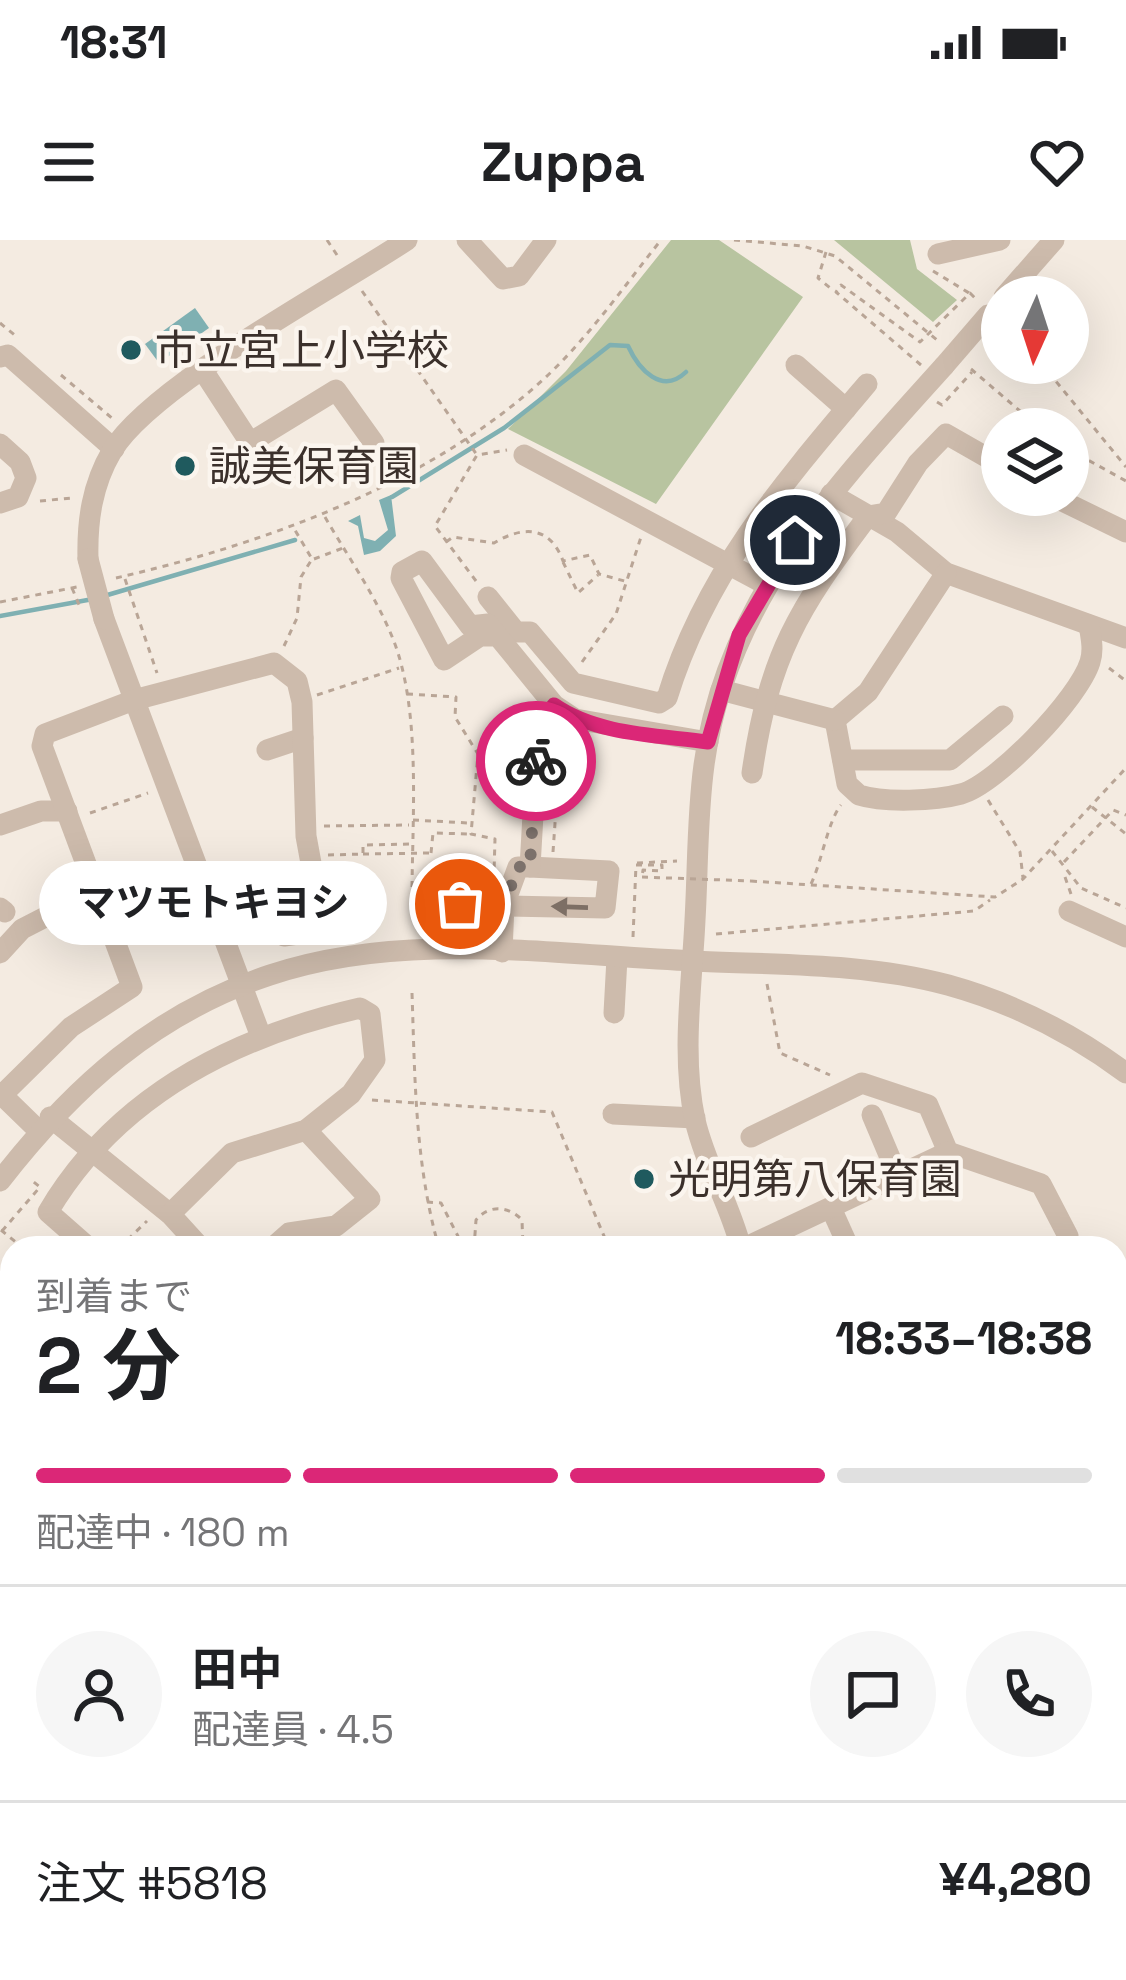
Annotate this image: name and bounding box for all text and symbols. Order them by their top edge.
text: 18:31 [60,14,168,71]
text: Zuppa [481,128,645,197]
icon: menu [36,129,102,195]
icon: heart [1024,129,1090,195]
north arrow [981,276,1089,384]
map controls [981,276,1089,516]
place label: 市立宮上小学校 [155,324,449,377]
marker: 市立宮上小学校 [118,337,144,363]
button: layers [981,408,1089,516]
place label: 誠美保育園 [209,440,419,493]
marker: 誠美保育園 [172,453,198,479]
pin [744,489,846,591]
icon: home [762,507,828,573]
courier [476,701,596,821]
icon: bike [503,728,569,794]
pin [409,853,511,955]
callout: マツモトキヨシ [40,862,388,946]
icon: bag [427,871,493,937]
text: マツモトキヨシ [76,878,350,927]
one-way arrow [550,898,588,917]
place label: 光明第八保育園 [668,1153,962,1206]
marker: 光明第八保育園 [631,1166,657,1192]
text: 到着まで [36,1272,192,1321]
text: 18:33–18:38 [835,1310,1092,1367]
text: 2 分 [36,1316,180,1416]
text: 配達中 · 180 m [36,1508,290,1557]
button: person [36,1631,162,1757]
button: chat [810,1631,936,1757]
button: phone [966,1631,1092,1757]
text: 田中 [192,1641,282,1698]
text: 配達員 · 4.5 [192,1705,394,1754]
text: ¥4,280 [939,1851,1092,1908]
text: 注文 #5818 [36,1855,268,1912]

